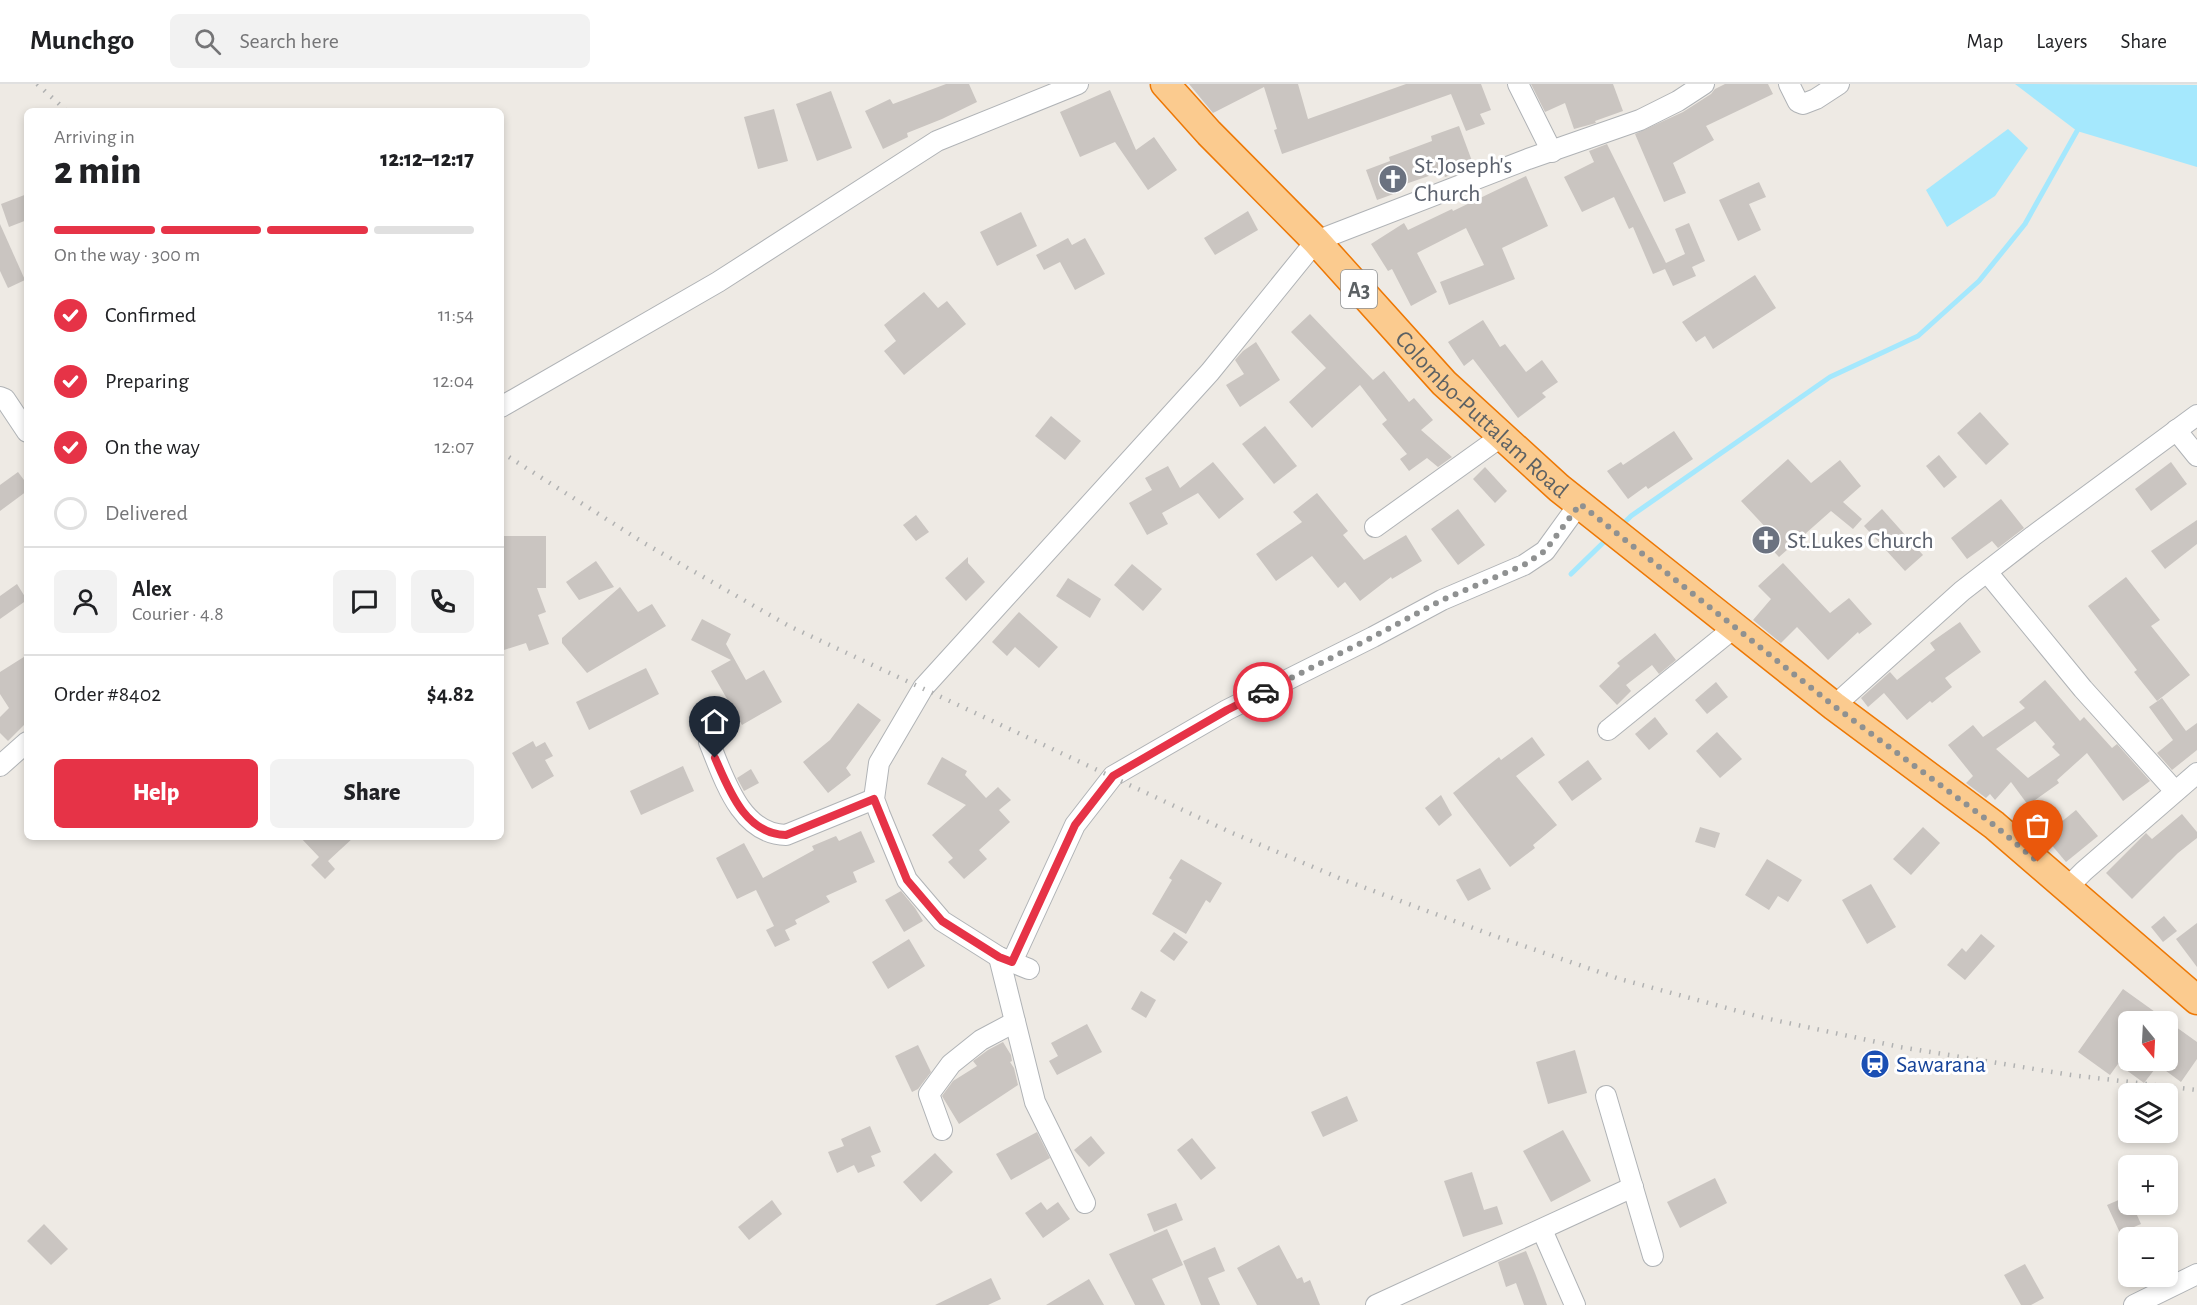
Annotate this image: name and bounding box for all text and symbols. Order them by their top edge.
search box [170,14,590,68]
icon: search [191,25,224,58]
text: Munchgo [30,27,134,55]
text: Search here [239,30,339,52]
text: Map [1967,31,2003,52]
text: Layers [2036,31,2087,52]
text: Share [2120,31,2167,52]
text: Arriving in [54,127,135,147]
text: 12:12–12:17 [380,148,474,170]
text: 2 min [54,152,141,191]
place label: St.Joseph's Church [1414,154,1512,206]
church icon: St.Joseph's Church [1377,163,1409,195]
text: On the way · 300 m [54,245,200,265]
road number: A3 [1341,270,1377,308]
icon: check [54,299,87,332]
text: Confirmed [105,304,196,326]
text: 11:54 [438,305,474,325]
street label: Colombo-Puttalam Road [1390,327,1572,503]
icon: check [54,365,87,398]
text: Preparing [105,370,189,392]
text: 12:04 [433,371,474,391]
icon: check [54,431,87,464]
text: On the way [105,436,200,458]
text: 12:07 [435,437,474,457]
text: Delivered [105,502,188,524]
church icon: St.Lukes Church [1750,524,1782,556]
place label: St.Lukes Church [1787,529,1934,553]
button: person [54,570,117,633]
button: chat [333,570,396,633]
button: phone [411,570,474,633]
text: Alex [132,578,172,600]
text: Courier · 4.8 [132,604,224,624]
courier [1233,662,1293,722]
icon: car [1247,676,1280,709]
text: Order #8402 [54,683,161,705]
text: $4.82 [427,683,474,705]
pin [689,696,740,758]
icon: home [698,705,731,738]
button: Help [54,759,258,828]
button: Share [270,759,474,828]
pin [2012,800,2063,862]
icon: bag [2021,809,2054,842]
north arrow [2118,1011,2178,1071]
map controls [2118,1011,2178,1287]
station icon: Sawarana [1859,1048,1891,1080]
place label: Sawarana [1896,1053,1986,1077]
button: layers [2118,1083,2178,1143]
button: + [2118,1155,2178,1215]
button: − [2118,1227,2178,1287]

